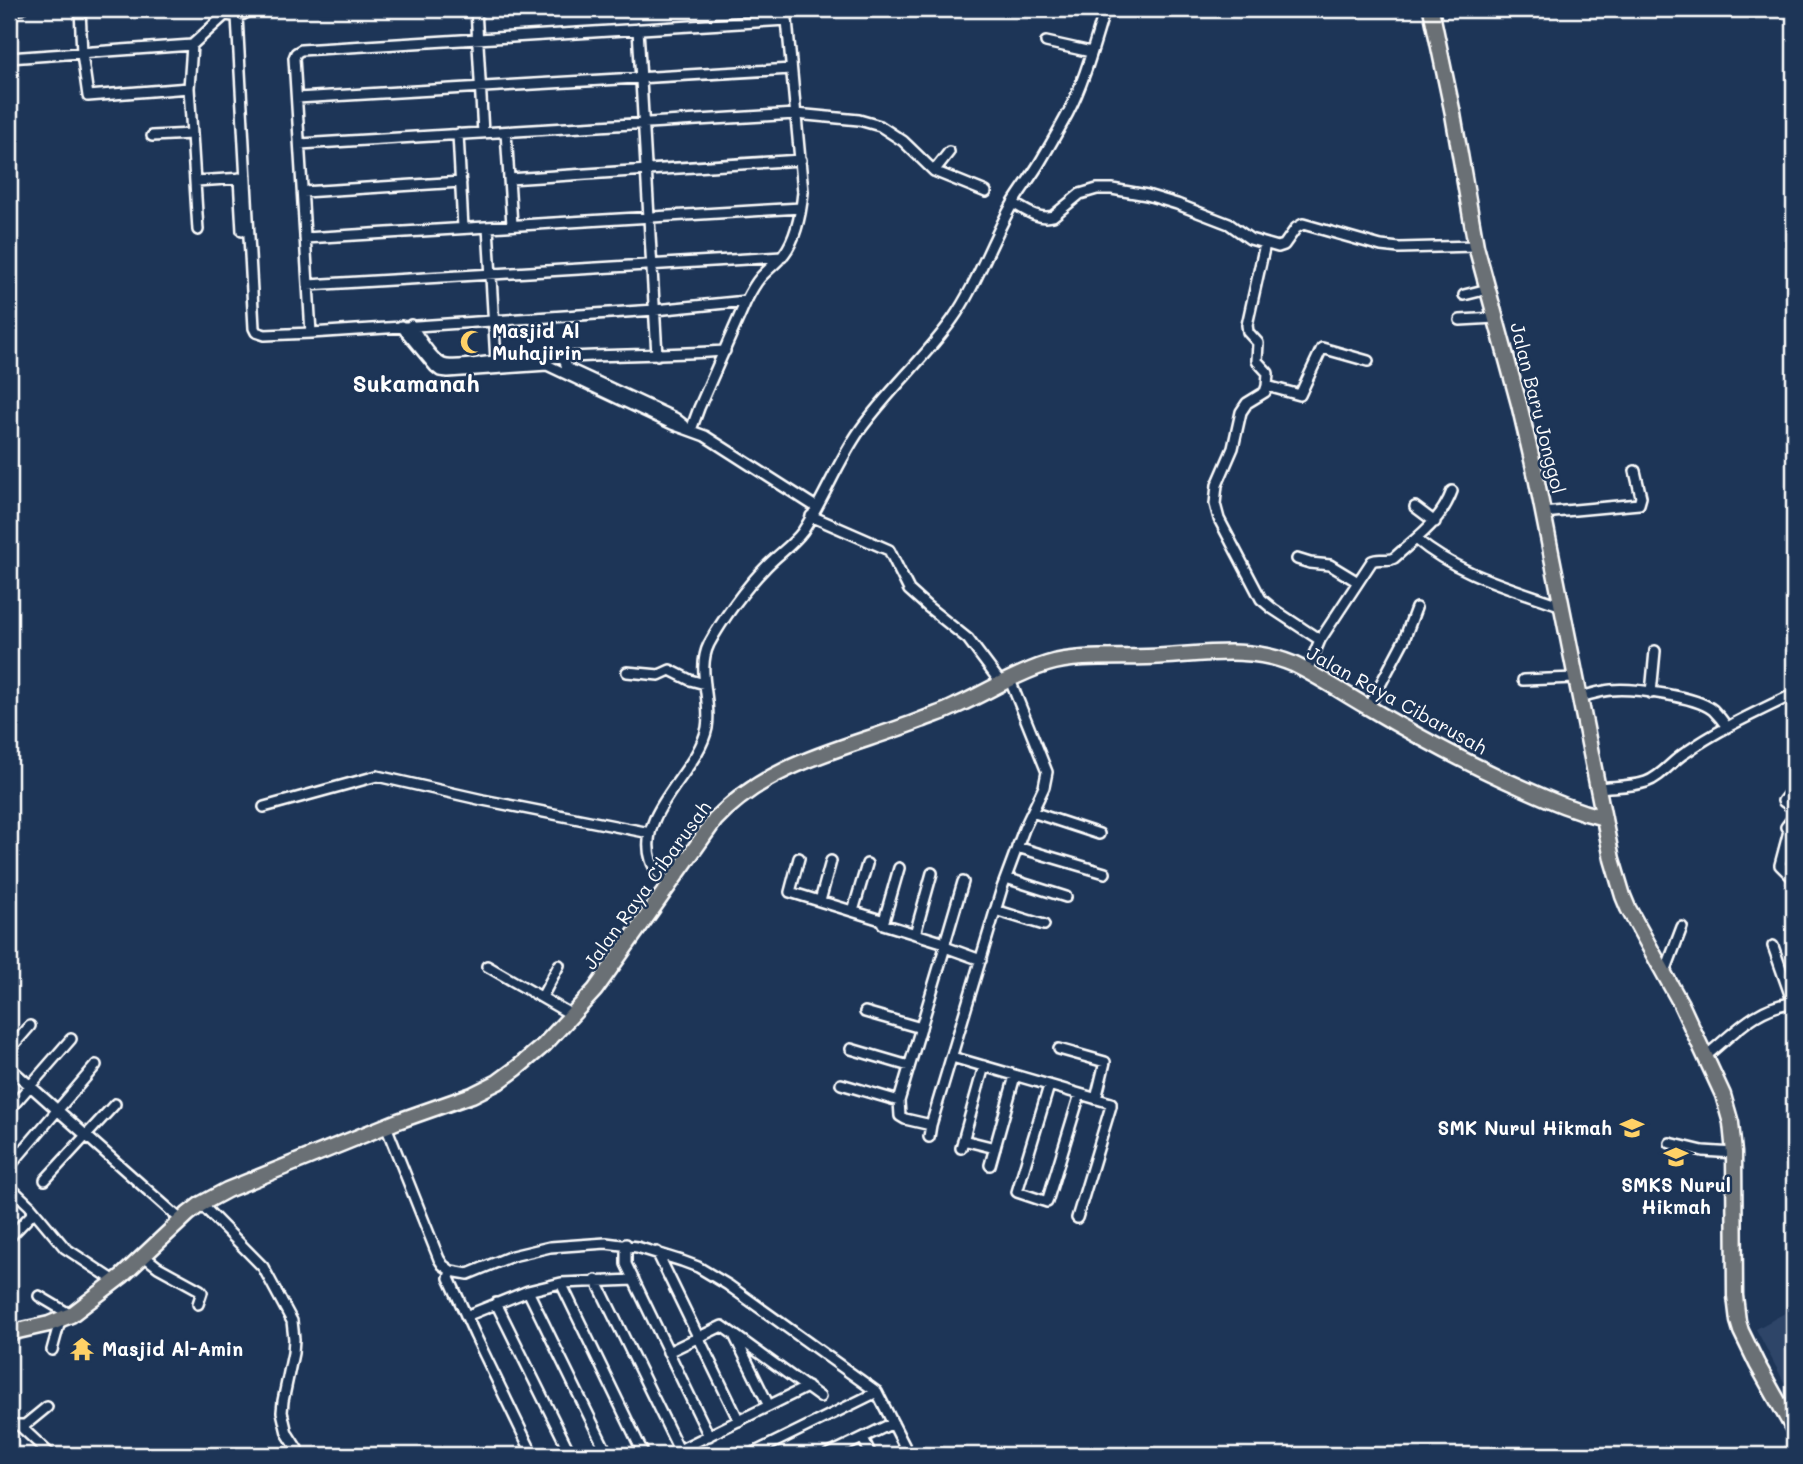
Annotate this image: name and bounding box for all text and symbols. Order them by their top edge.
place label: Masjid Al Muhajirin [492,318,582,365]
street label: Jalan Baru Jonggol [1505,320,1572,496]
mosque icon: Masjid Al Muhajirin [458,328,486,356]
district label: Sukamanah [352,368,480,398]
street label: Jalan Raya Cibarusah [1303,640,1492,760]
street label: Jalan Raya Cibarusah [577,795,716,974]
school or university icon: SMK Nurul Hikmah [1618,1114,1646,1142]
place label: SMK Nurul Hikmah [1438,1115,1612,1140]
school or university icon: SMKS Nurul Hikmah [1662,1143,1690,1171]
place label: SMKS Nurul Hikmah [1621,1172,1731,1219]
temple icon: Masjid Al-Amin [68,1335,96,1363]
place label: Masjid Al-Amin [102,1336,243,1361]

